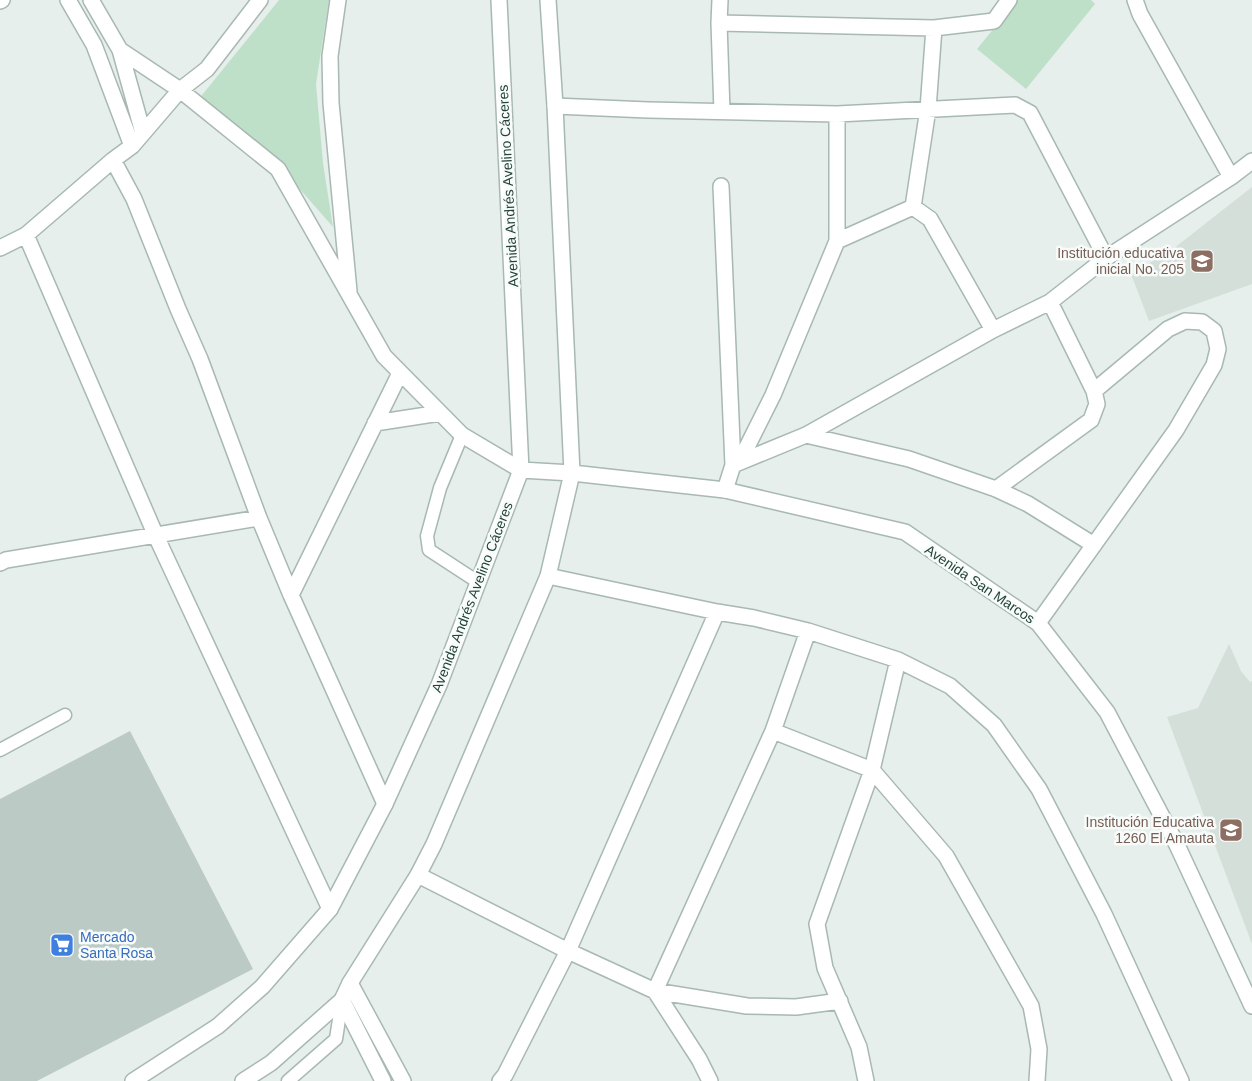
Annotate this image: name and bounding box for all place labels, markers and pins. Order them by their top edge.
place label: Institución educativa inicial No. 205 [1057,245,1184,277]
school or university icon: Institución educativa inicial No. 205 [1189,248,1215,274]
place label: Institución Educativa 1260 El Amauta [1086,814,1214,846]
school or university icon: Institución Educativa 1260 El Amauta [1218,817,1244,843]
place label: Mercado Santa Rosa [80,929,153,961]
supermarket icon: Mercado Santa Rosa [49,932,75,958]

